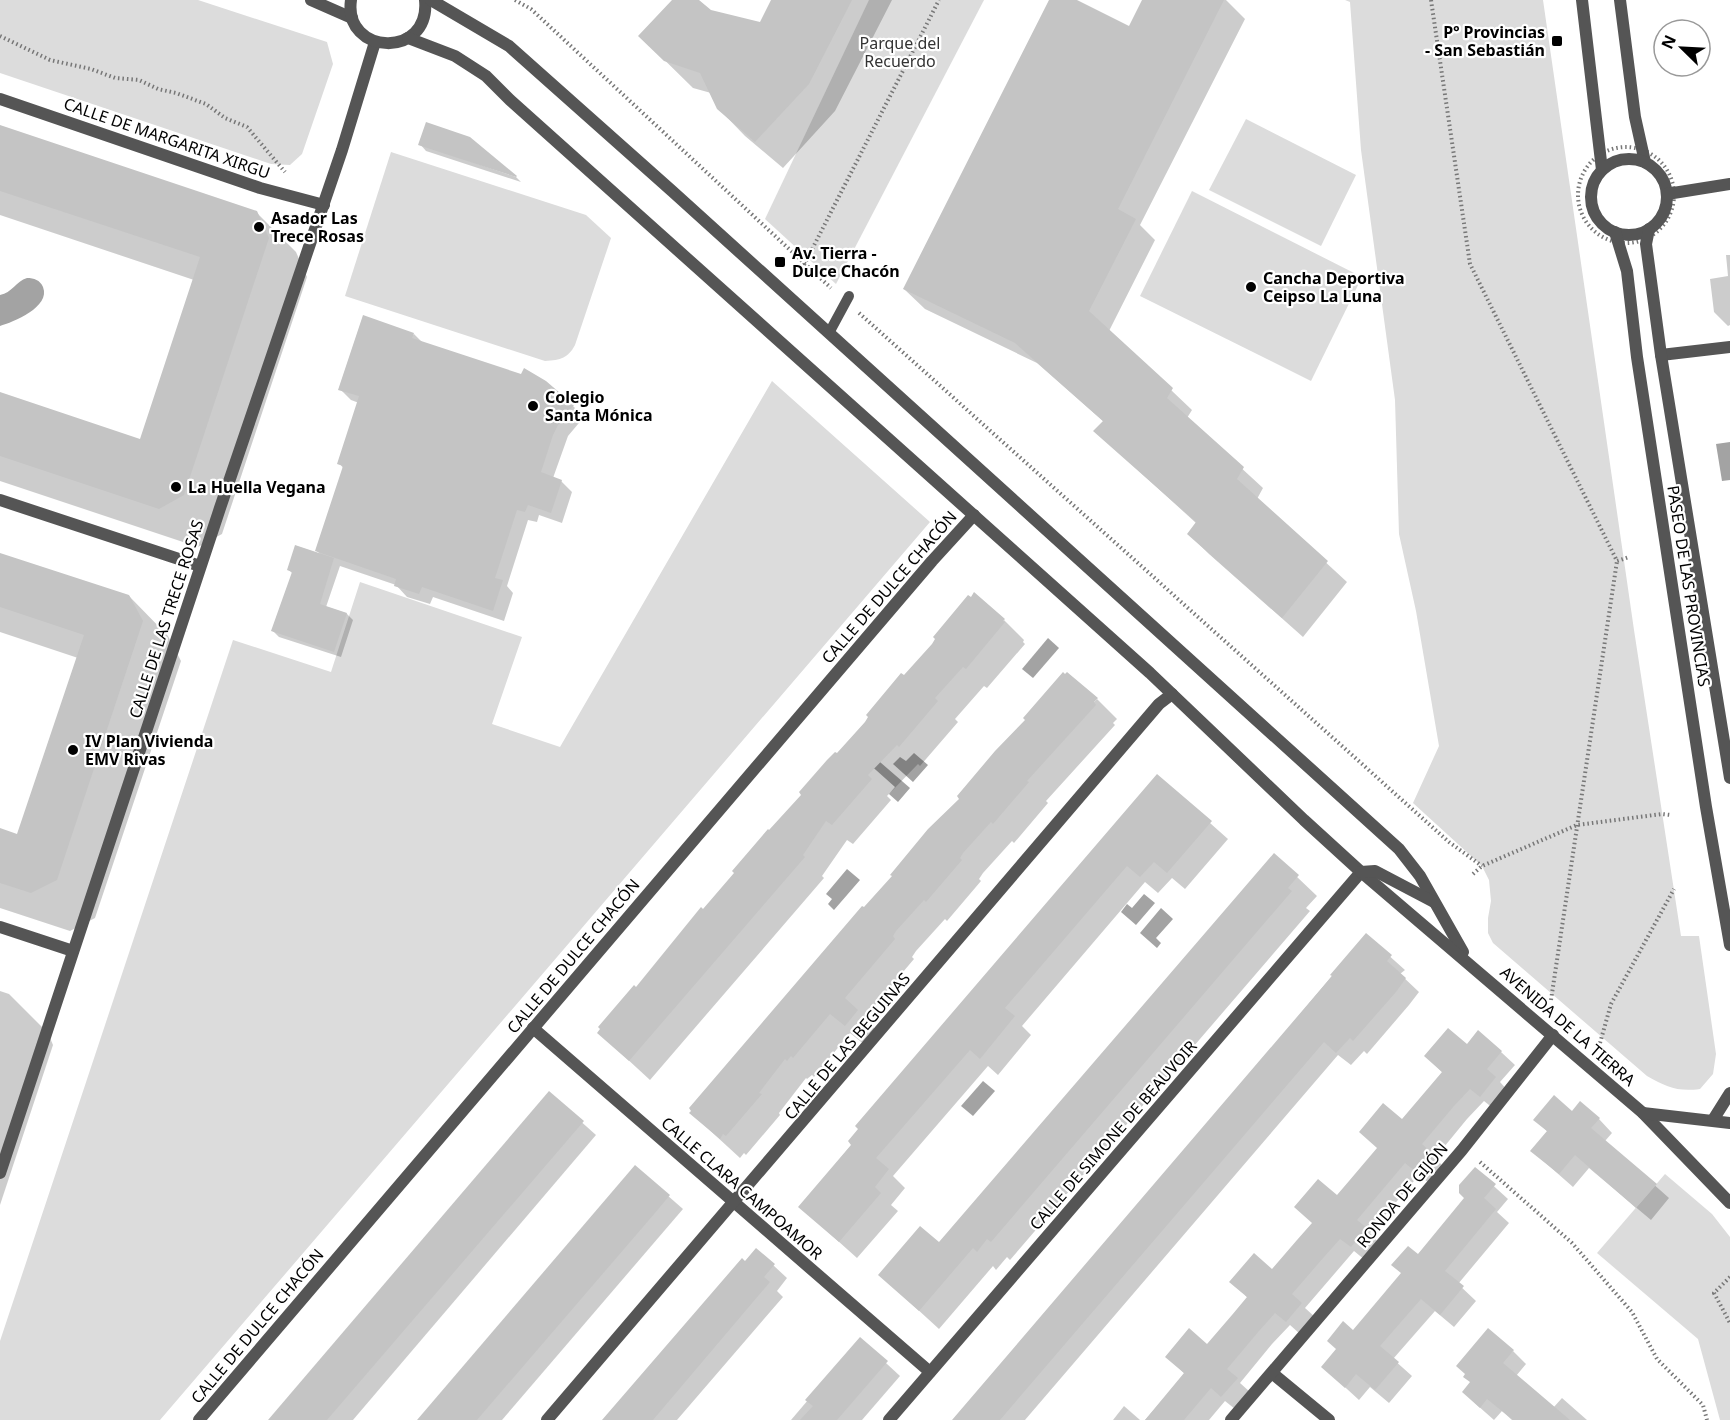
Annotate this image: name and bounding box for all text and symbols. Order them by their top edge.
north arrow [1652,18,1712,78]
place label: Pº Provincias - San Sebastián [1425,21,1545,61]
text: N [1656,31,1681,52]
park label: Parque del Recuerdo [860,32,940,72]
marker: Pº Provincias - San Sebastián [1550,34,1564,48]
street label: CALLE DE MARGARITA XIRGU [61,92,273,184]
place label: Asador Las Trece Rosas [271,207,364,247]
marker: Asador Las Trece Rosas [252,220,266,234]
place label: Av. Tierra - Dulce Chacón [792,242,900,282]
marker: Av. Tierra - Dulce Chacón [773,255,787,269]
place label: Cancha Deportiva Ceipso La Luna [1263,267,1405,307]
marker: Cancha Deportiva Ceipso La Luna [1244,280,1258,294]
place label: Colegio Santa Mónica [545,386,653,426]
marker: Colegio Santa Mónica [526,399,540,413]
place label: La Huella Vegana [188,476,325,498]
marker: La Huella Vegana [169,480,183,494]
street label: PASEO DE LAS PROVINCIAS [1662,484,1716,688]
street label: CALLE DE DULCE CHACÓN [816,506,962,668]
street label: CALLE DE LAS TRECE ROSAS [123,517,209,721]
place label: IV Plan Vivienda EMV Rivas [85,730,213,770]
marker: IV Plan Vivienda EMV Rivas [66,743,80,757]
street label: CALLE DE DULCE CHACÓN [502,874,644,1038]
street label: AVENIDA DE LA TIERRA [1496,961,1641,1091]
street label: CALLE DE LAS BEGUINAS [779,968,915,1124]
street label: CALLE DE SIMONE DE BEAUVOIR [1024,1035,1202,1235]
street label: CALLE CLARA CAMPOAMOR [657,1112,827,1264]
street label: RONDA DE GIJÓN [1351,1138,1453,1252]
street label: CALLE DE DULCE CHACÓN [186,1244,328,1408]

